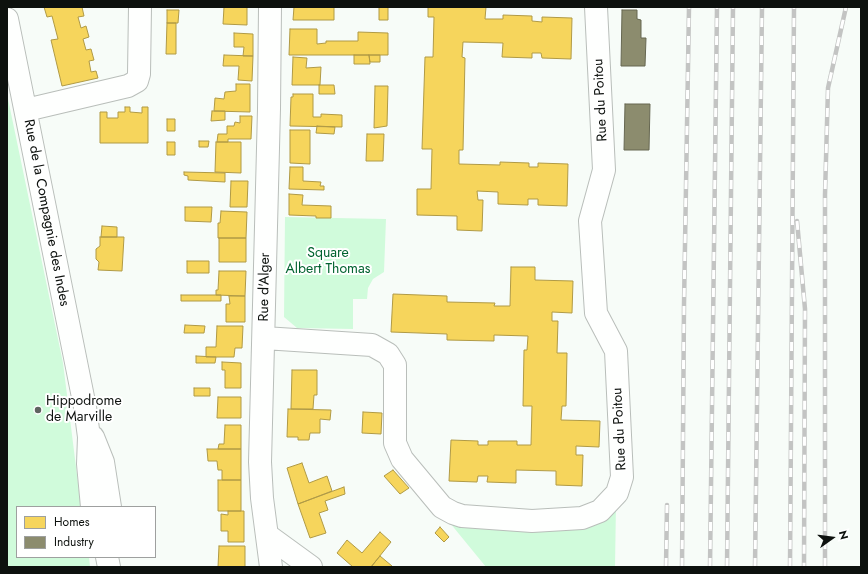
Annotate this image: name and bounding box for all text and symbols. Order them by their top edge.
street label: Rue du Poitou [590,58,612,142]
street label: Rue de la Compagnie des Indes [20,118,72,308]
park label: Square Albert Thomas [286,246,370,278]
street label: Rue d'Alger [256,252,274,322]
street label: Rue du Poitou [609,387,631,471]
place label: Hippodrome de Marville [46,394,122,426]
marker: Hippodrome de Marville [33,405,43,415]
legend [16,506,156,558]
text: Homes [54,513,90,531]
north arrow [812,518,852,558]
text: N [835,529,852,541]
text: Industry [54,533,94,551]

